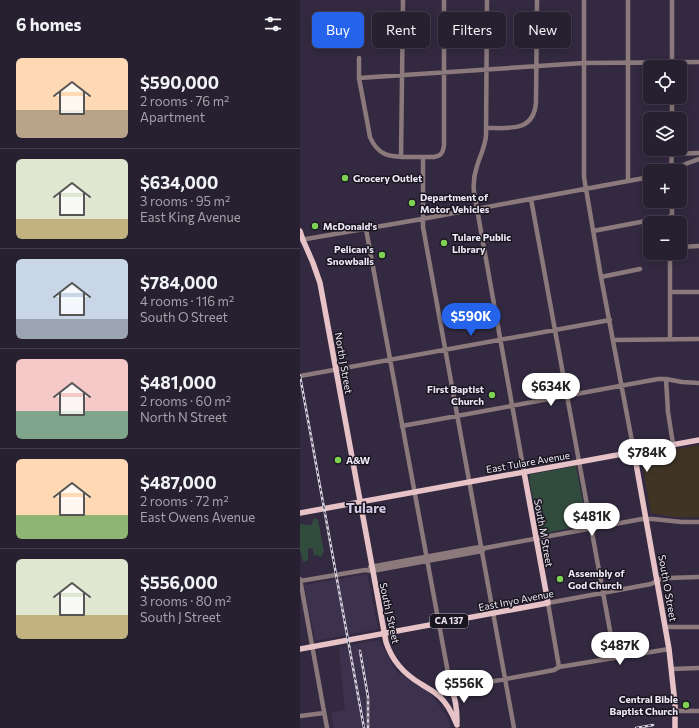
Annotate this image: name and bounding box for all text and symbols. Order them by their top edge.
chip: Buy [312,12,364,48]
chip: Rent [372,12,430,48]
chip: Filters [438,12,506,48]
chip: New [514,12,571,48]
icon: filters [262,13,284,35]
text: 6 homes [16,14,81,35]
map controls [643,60,687,260]
button: locate [643,60,687,104]
text: $590,000 [140,72,219,93]
icon: home [48,74,96,122]
text: 2 rooms · 76 m² [140,93,229,109]
text: Apartment [140,109,205,125]
button: layers [643,112,687,156]
button: + [643,164,687,208]
text: $634,000 [140,172,218,193]
place label: Grocery Outlet [353,172,422,184]
marker: Grocery Outlet [340,173,350,183]
icon: home [48,175,96,223]
place label: Department of Motor Vehicles [420,191,490,215]
text: 3 rooms · 95 m² [140,193,230,209]
marker: Department of Motor Vehicles [407,198,417,208]
text: East King Avenue [140,209,241,225]
button: − [643,216,687,260]
place label: McDonald's [323,220,378,232]
marker: McDonald's [310,221,320,231]
place label: Tulare Public Library [452,231,511,255]
marker: Tulare Public Library [439,238,449,248]
place label: Pelican's Snowballs [327,243,374,267]
marker: Pelican's Snowballs [377,250,387,260]
text: $784,000 [140,272,218,293]
icon: home [48,275,96,323]
text: 4 rooms · 116 m² [140,293,234,309]
pin: $590K [443,303,499,337]
text: $590K [451,308,491,324]
text: South O Street [140,309,228,325]
street label: North J Street [333,331,355,395]
text: $481,000 [140,372,216,393]
pin: $634K [523,373,579,407]
icon: home [48,375,96,423]
text: $634K [531,378,571,394]
place label: First Baptist Church [427,383,484,407]
marker: First Baptist Church [487,390,497,400]
text: 2 rooms · 60 m² [140,393,231,409]
text: North N Street [140,409,227,425]
pin: $784K [619,439,675,473]
text: $784K [627,444,667,460]
street label: East Tulare Avenue [485,449,571,475]
place label: A&W [346,454,371,466]
marker: A&W [333,455,343,465]
text: $487,000 [140,472,216,493]
icon: home [48,475,96,523]
text: 2 rooms · 72 m² [140,493,229,509]
street label: South M Street [532,498,556,568]
district label: Tulare [346,499,386,516]
pin: $481K [564,503,620,537]
text: $481K [573,508,611,524]
text: East Owens Avenue [140,509,255,525]
street label: South O Street [656,554,680,622]
place label: Assembly of God Church [568,567,625,591]
text: $556,000 [140,572,218,593]
marker: Assembly of God Church [555,574,565,584]
icon: home [48,575,96,623]
street label: South J Street [378,581,402,645]
street label: East Inyo Avenue [477,587,555,613]
text: 3 rooms · 80 m² [140,593,231,609]
text: South J Street [140,609,221,625]
road number: CA 137 [430,614,468,628]
pin: $487K [592,632,648,666]
text: $487K [600,637,640,653]
pin: $556K [436,670,492,704]
text: $556K [444,675,484,691]
place label: Central Bible Baptist Church [610,693,678,717]
marker: Central Bible Baptist Church [681,700,691,710]

